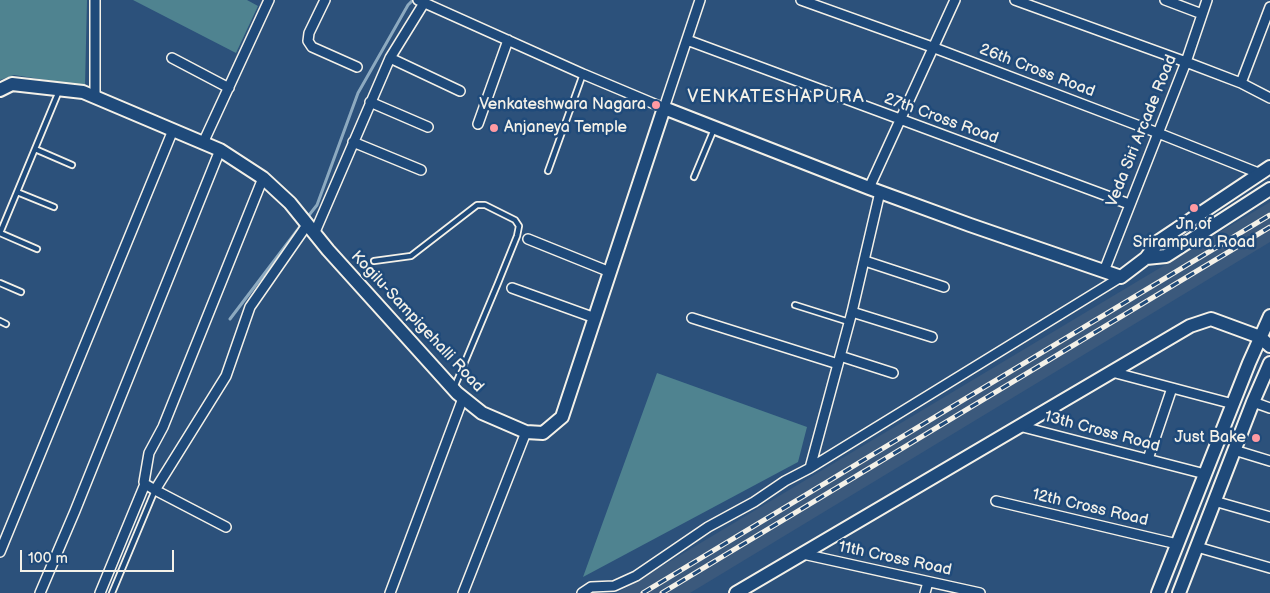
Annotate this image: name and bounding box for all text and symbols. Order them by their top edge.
street label: 26th Cross Road [977,40,1097,102]
street label: Veda Siri Arcade Road [1103,52,1181,210]
district label: VENKATESHAPURA [686,86,866,108]
street label: 27th Cross Road [881,89,1001,149]
place label: Venkateshwara Nagara [479,95,646,115]
marker: Venkateshwara Nagara [650,99,662,111]
place label: Anjaneya Temple [504,118,627,138]
marker: Anjaneya Temple [488,122,500,134]
marker: Jn of Srirampura Road [1188,202,1200,214]
place label: Jn of Srirampura Road [1133,215,1255,253]
street label: Kogilu-Sampigehalli Road [347,247,487,397]
street label: 13th Cross Road [1042,407,1162,457]
place label: Just Bake [1175,428,1246,448]
marker: Just Bake [1250,432,1262,444]
street label: 12th Cross Road [1030,485,1150,531]
street label: 11th Cross Road [837,538,953,580]
scale bar [22,540,176,572]
text: 100 m [28,549,68,568]

